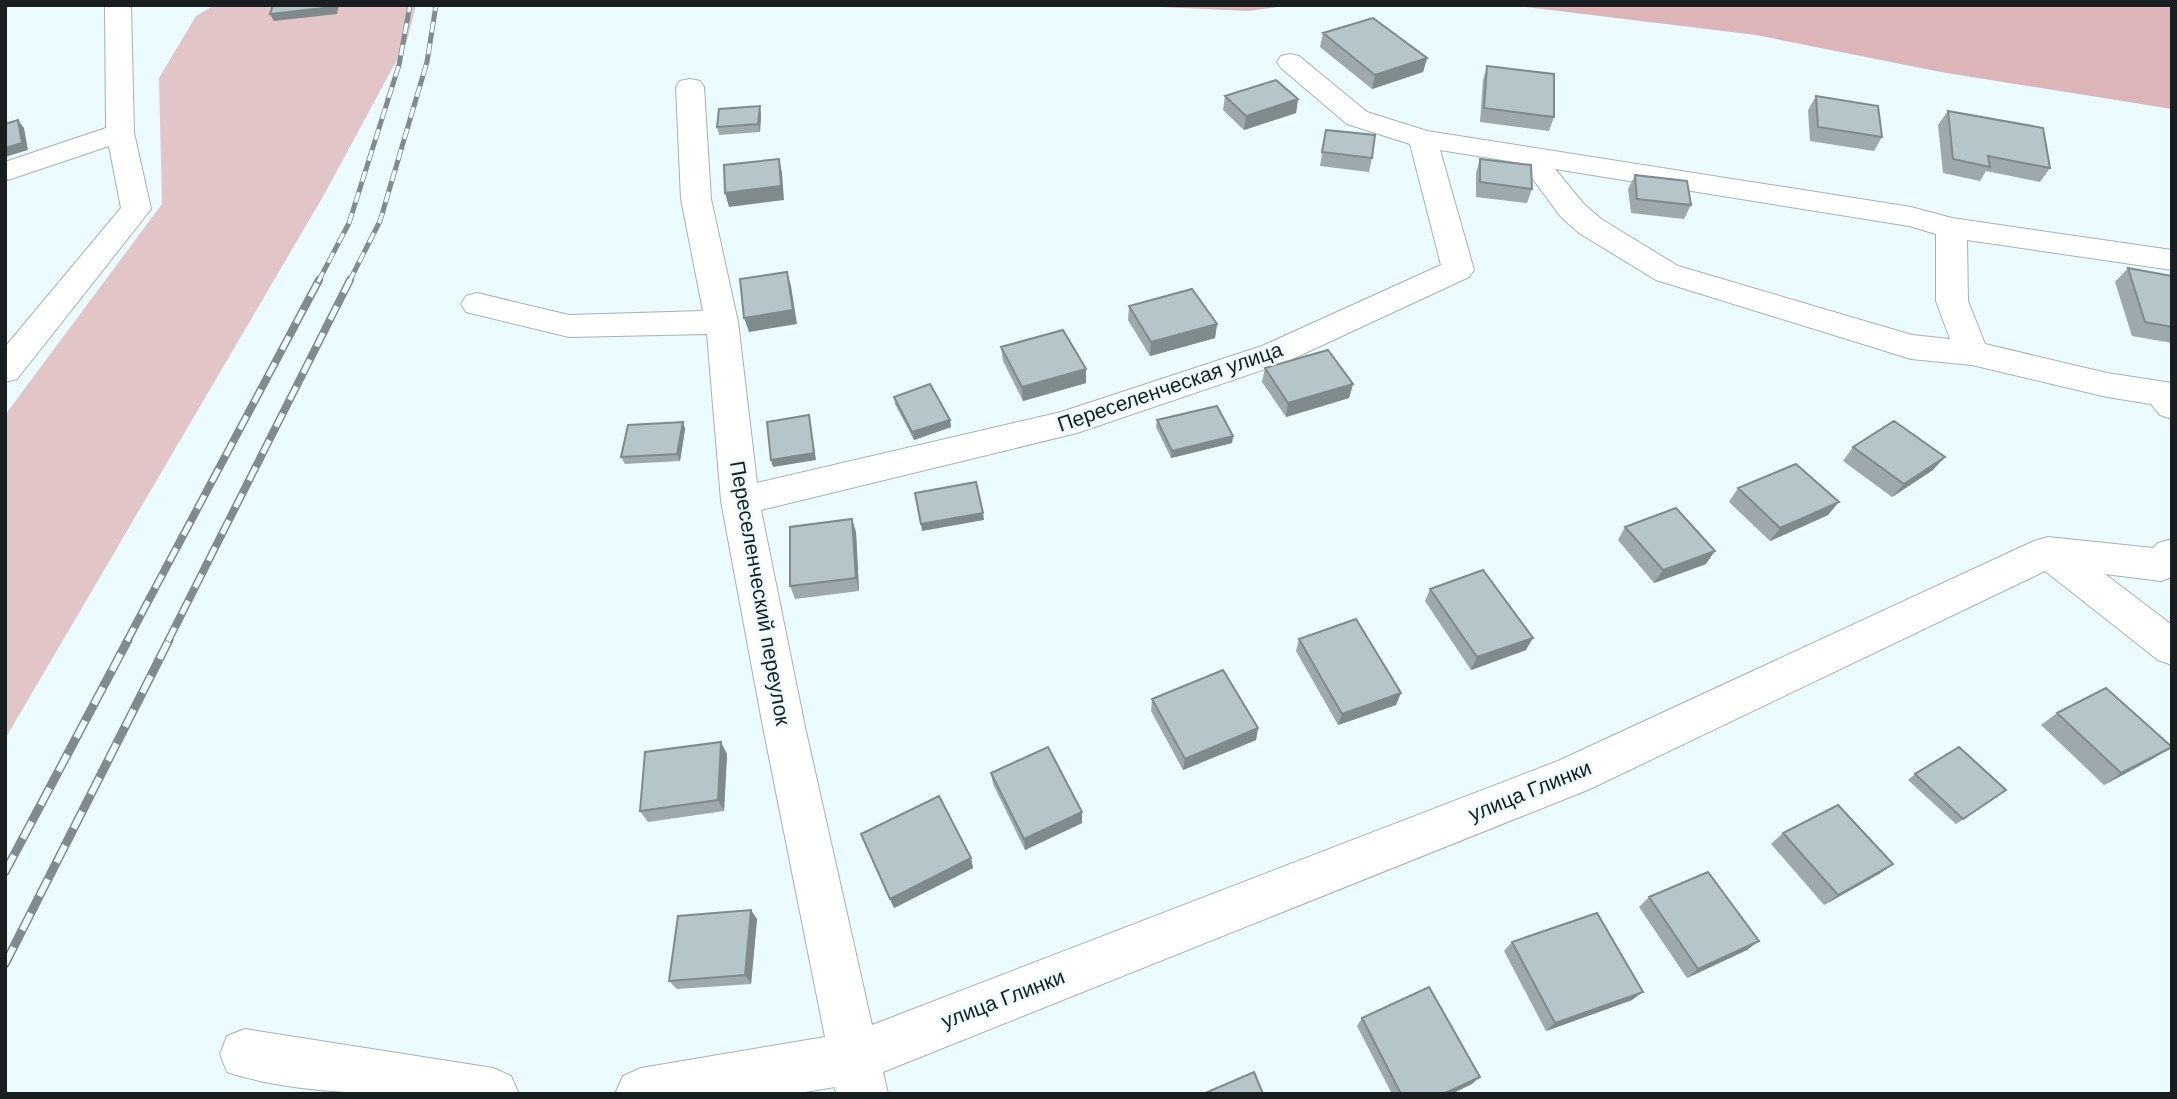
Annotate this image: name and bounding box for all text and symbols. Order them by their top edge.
street label: Переселенческая улица [1054,335,1287,439]
street label: Переселенческий переулок [723,459,797,728]
street label: улица Глинки [1464,754,1596,828]
street label: улица Глинки [937,963,1069,1035]

